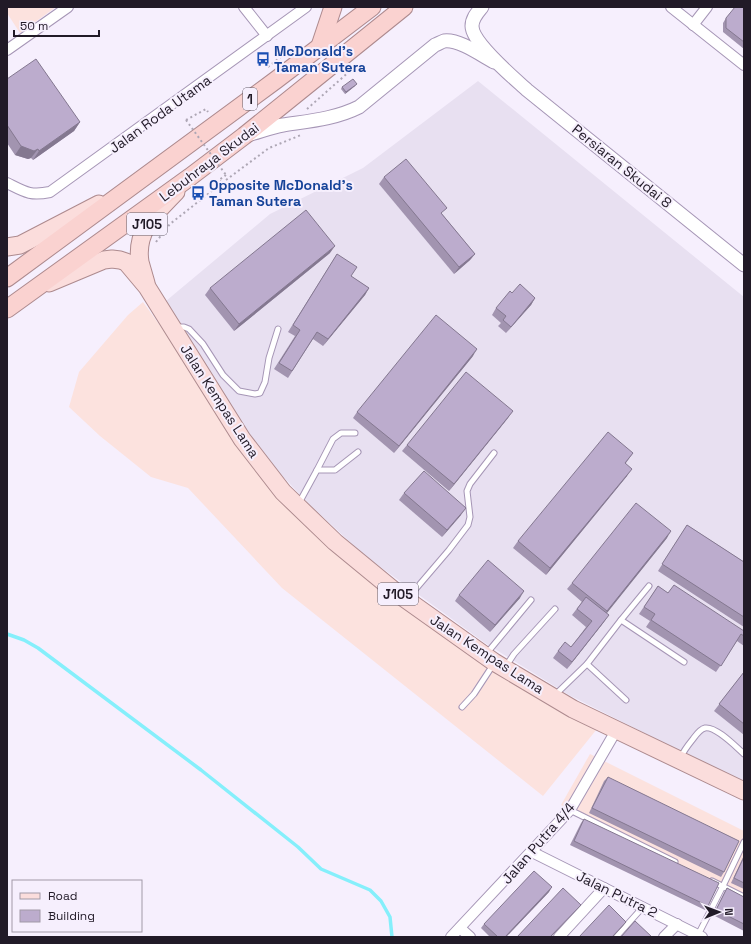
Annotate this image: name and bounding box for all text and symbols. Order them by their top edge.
scale bar [14,12,99,38]
text: 50 m [20,18,48,34]
place label: McDonald's Taman Sutera [274,42,366,76]
bus stop icon: McDonald's Taman Sutera [255,51,271,67]
street label: Jalan Roda Utama [105,71,215,157]
road number: 1 [243,88,257,110]
street label: Lebuhraya Skudai [156,119,262,205]
street label: Persiaran Skudai 8 [568,120,676,212]
place label: Opposite McDonald's Taman Sutera [209,176,353,210]
bus stop icon: Opposite McDonald's Taman Sutera [190,185,206,201]
road number: J105 [127,213,167,235]
street label: Jalan Kempas Lama [176,341,264,461]
road number: J105 [378,583,418,605]
street label: Jalan Kempas Lama [427,610,547,698]
street label: Jalan Putra 4/4 [498,798,579,888]
street label: Jalan Putra 2 [573,867,661,921]
legend [12,880,142,932]
text: Road [48,888,77,904]
north arrow [699,892,739,932]
text: Building [48,908,95,924]
text: N [722,908,736,916]

